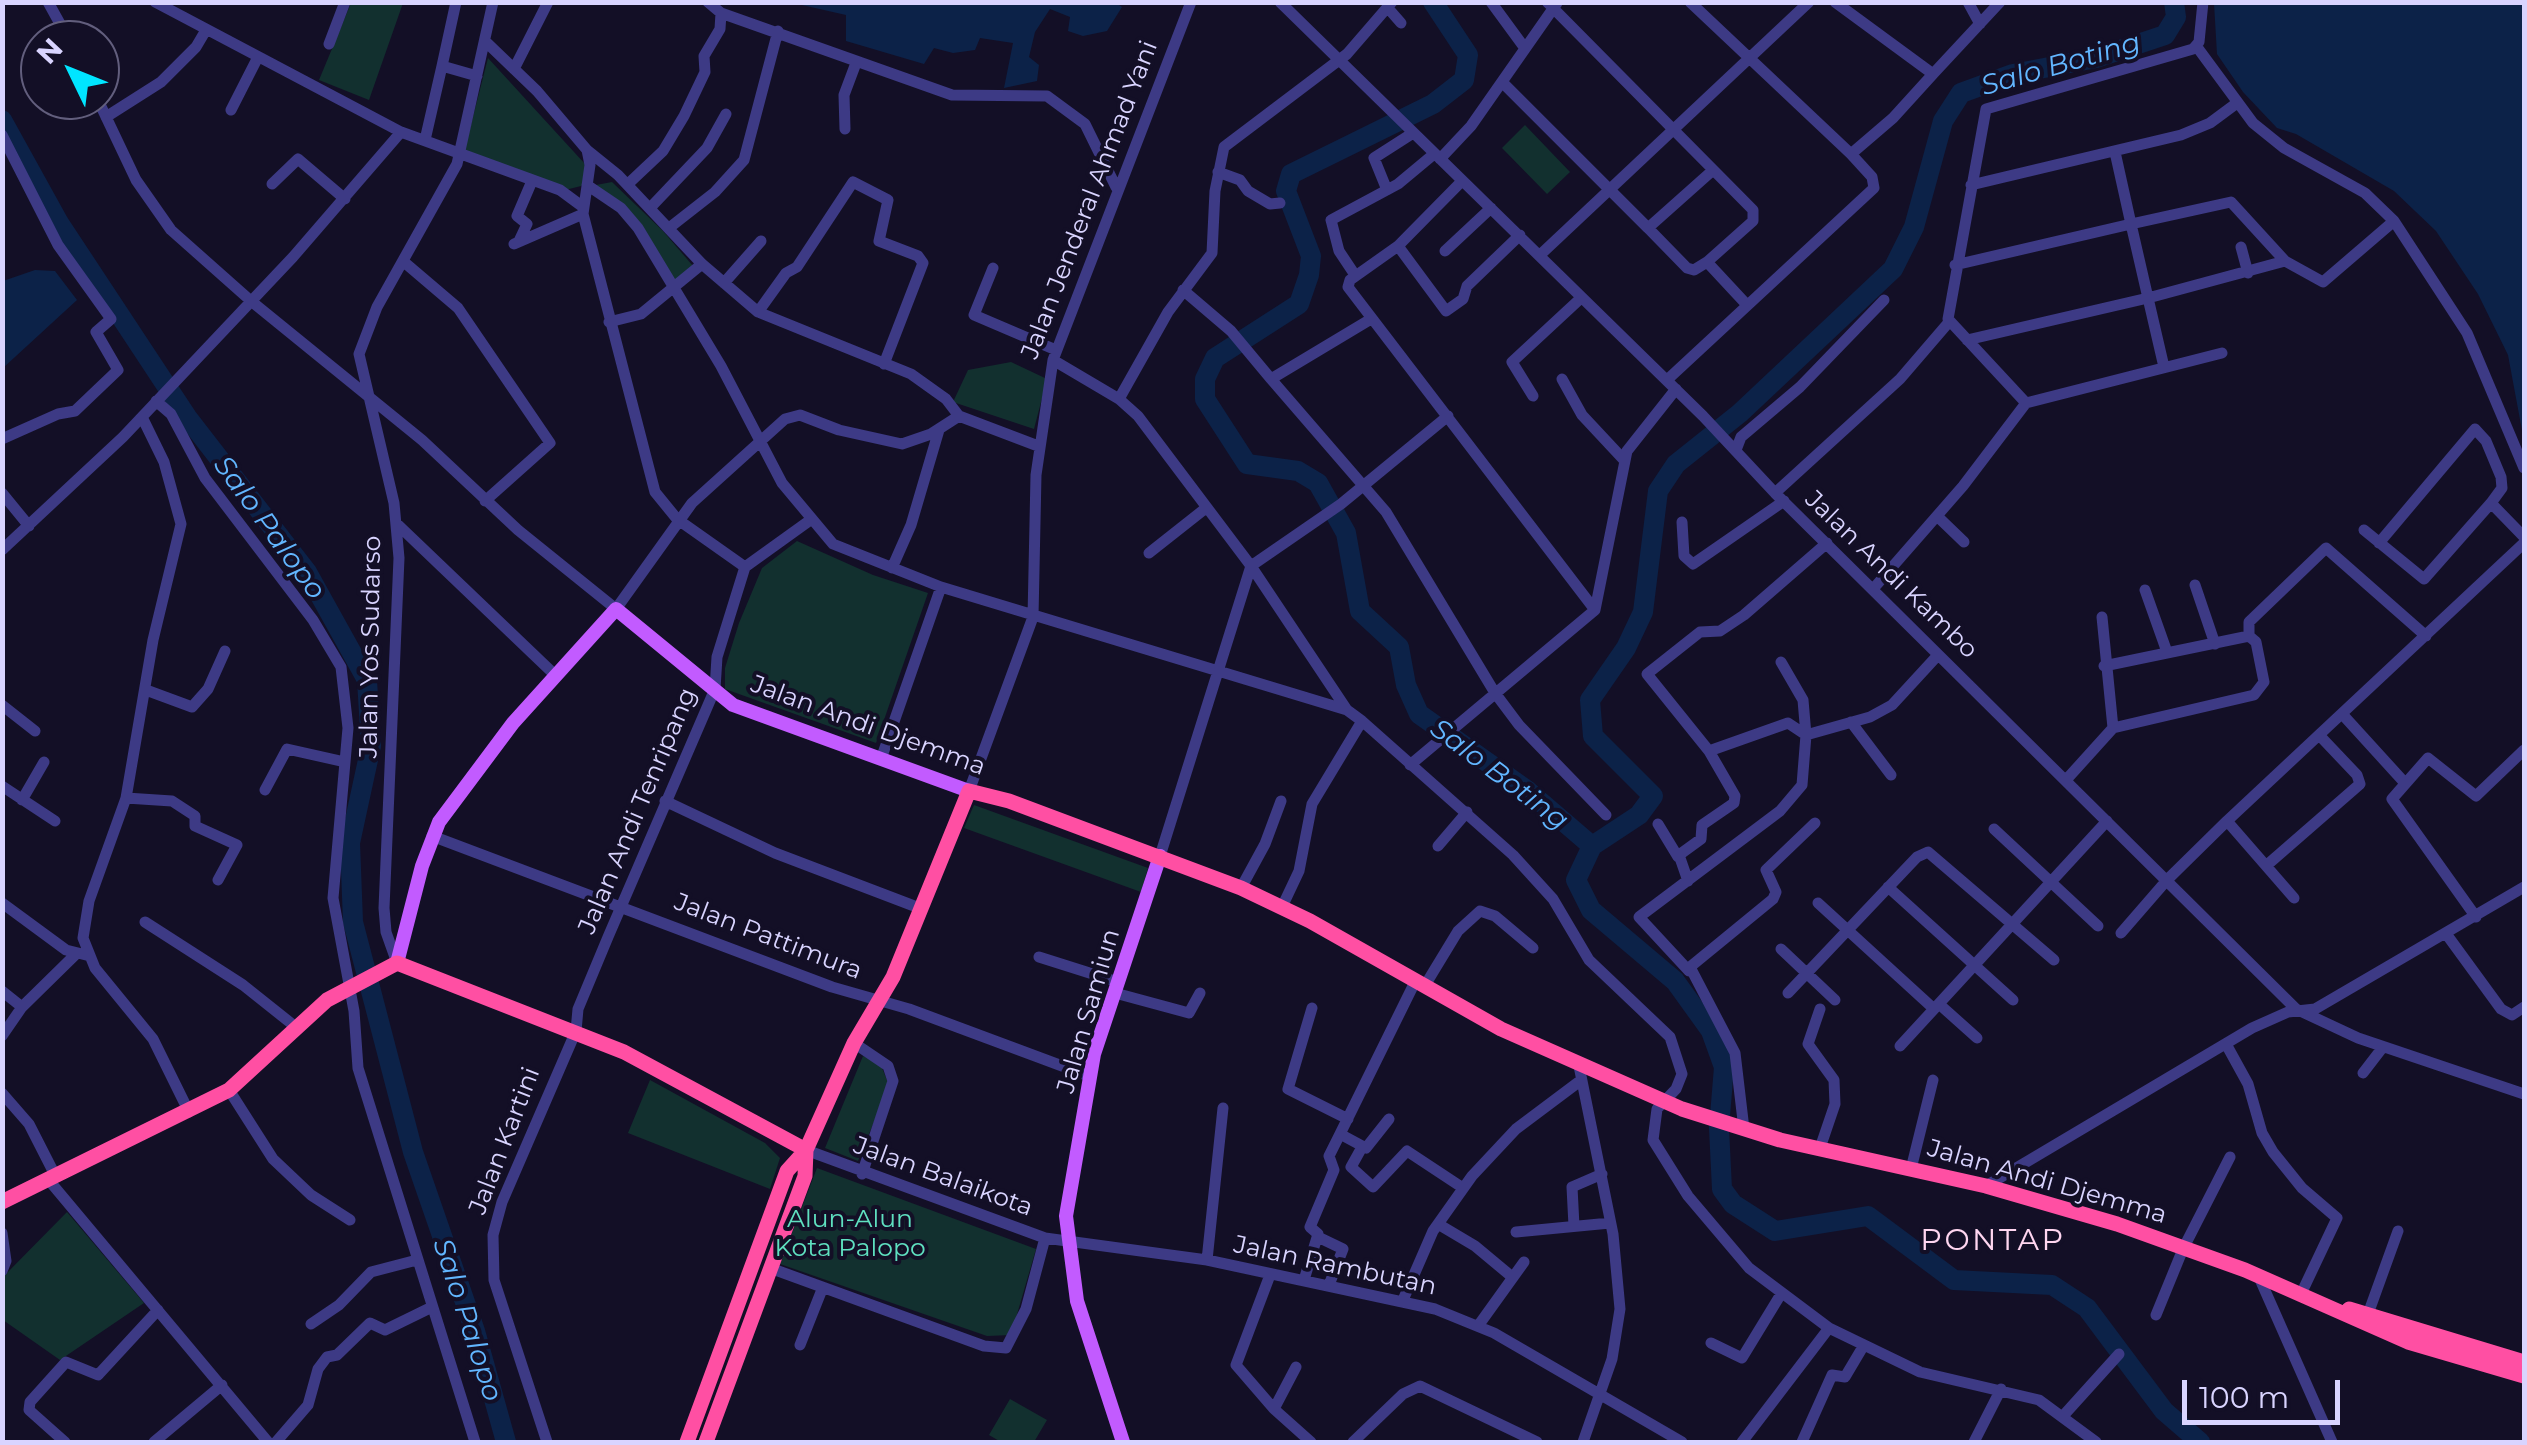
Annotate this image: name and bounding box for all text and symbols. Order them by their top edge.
north arrow [20,20,120,120]
water label: Salo Boting [1977,26,2145,104]
text: N [29,31,70,71]
street label: Jalan Jenderal Ahmad Yani [1015,37,1165,363]
water label: Salo Palopo [206,450,332,606]
street label: Jalan Andi Kambo [1798,485,1984,665]
street label: Jalan Yos Sudarso [354,535,388,759]
street label: Jalan Andi Djemma [747,670,989,782]
street label: Jalan Andi Tenripang [573,683,703,939]
water label: Salo Boting [1423,712,1575,838]
street label: Jalan Pattimura [670,887,866,987]
street label: Jalan Samiun [1051,926,1127,1096]
street label: Jalan Kartini [463,1063,547,1219]
street label: Jalan Balaikota [849,1131,1037,1223]
street label: Jalan Andi Djemma [1924,1133,2170,1231]
park label: Alun-Alun Kota Palopo [774,1205,926,1264]
district label: PONTAP [1920,1223,2066,1259]
street label: Jalan Rambutan [1231,1230,1439,1302]
water label: Salo Palopo [425,1234,509,1406]
scale bar [2187,1360,2344,1422]
text: 100 m [2199,1379,2289,1416]

